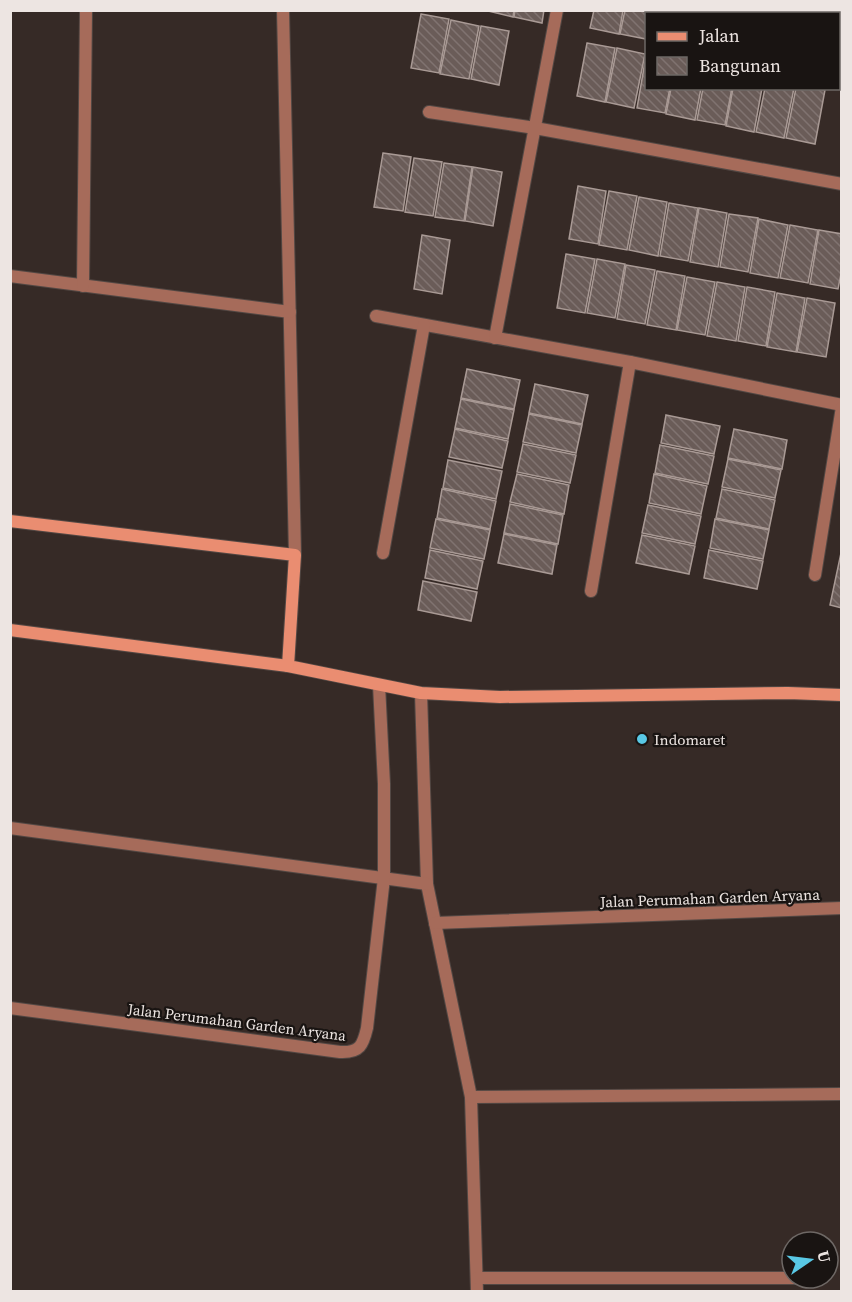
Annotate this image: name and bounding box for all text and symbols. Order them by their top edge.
legend [645,12,840,90]
text: Jalan [698,23,740,48]
text: Bangunan [699,53,781,78]
place label: Indomaret [654,729,725,750]
marker: Indomaret [635,732,649,746]
street label: Jalan Perumahan Garden Aryana [599,884,821,912]
street label: Jalan Perumahan Garden Aryana [126,998,348,1046]
north arrow [780,1230,840,1290]
text: U [812,1248,837,1265]

